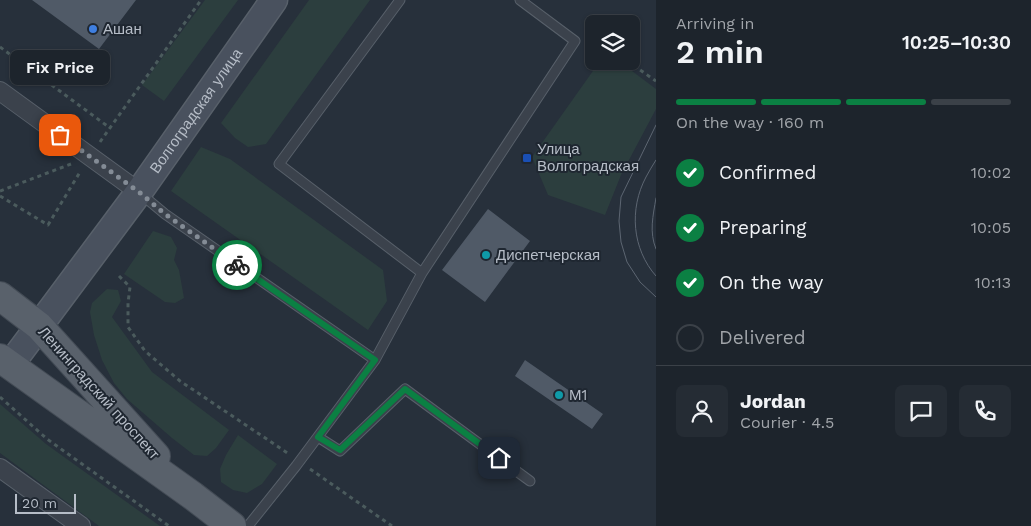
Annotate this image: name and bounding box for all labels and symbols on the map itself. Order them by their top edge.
place label: Ашан [103,20,142,38]
marker: Ашан [87,23,99,35]
street label: Волгоградская улица [146,44,247,177]
callout: Fix Price [10,50,110,85]
pin [39,114,81,156]
place label: Улица Волгоградская [537,140,639,175]
marker: Улица Волгоградская [521,152,533,164]
courier [212,240,262,290]
place label: Диспетчерская [496,246,600,264]
marker: Диспетчерская [480,249,492,261]
street label: Ленинградский проспект [35,323,163,463]
place label: М1 [569,386,587,404]
marker: М1 [553,389,565,401]
pin [478,437,520,479]
scale bar [15,491,76,514]

